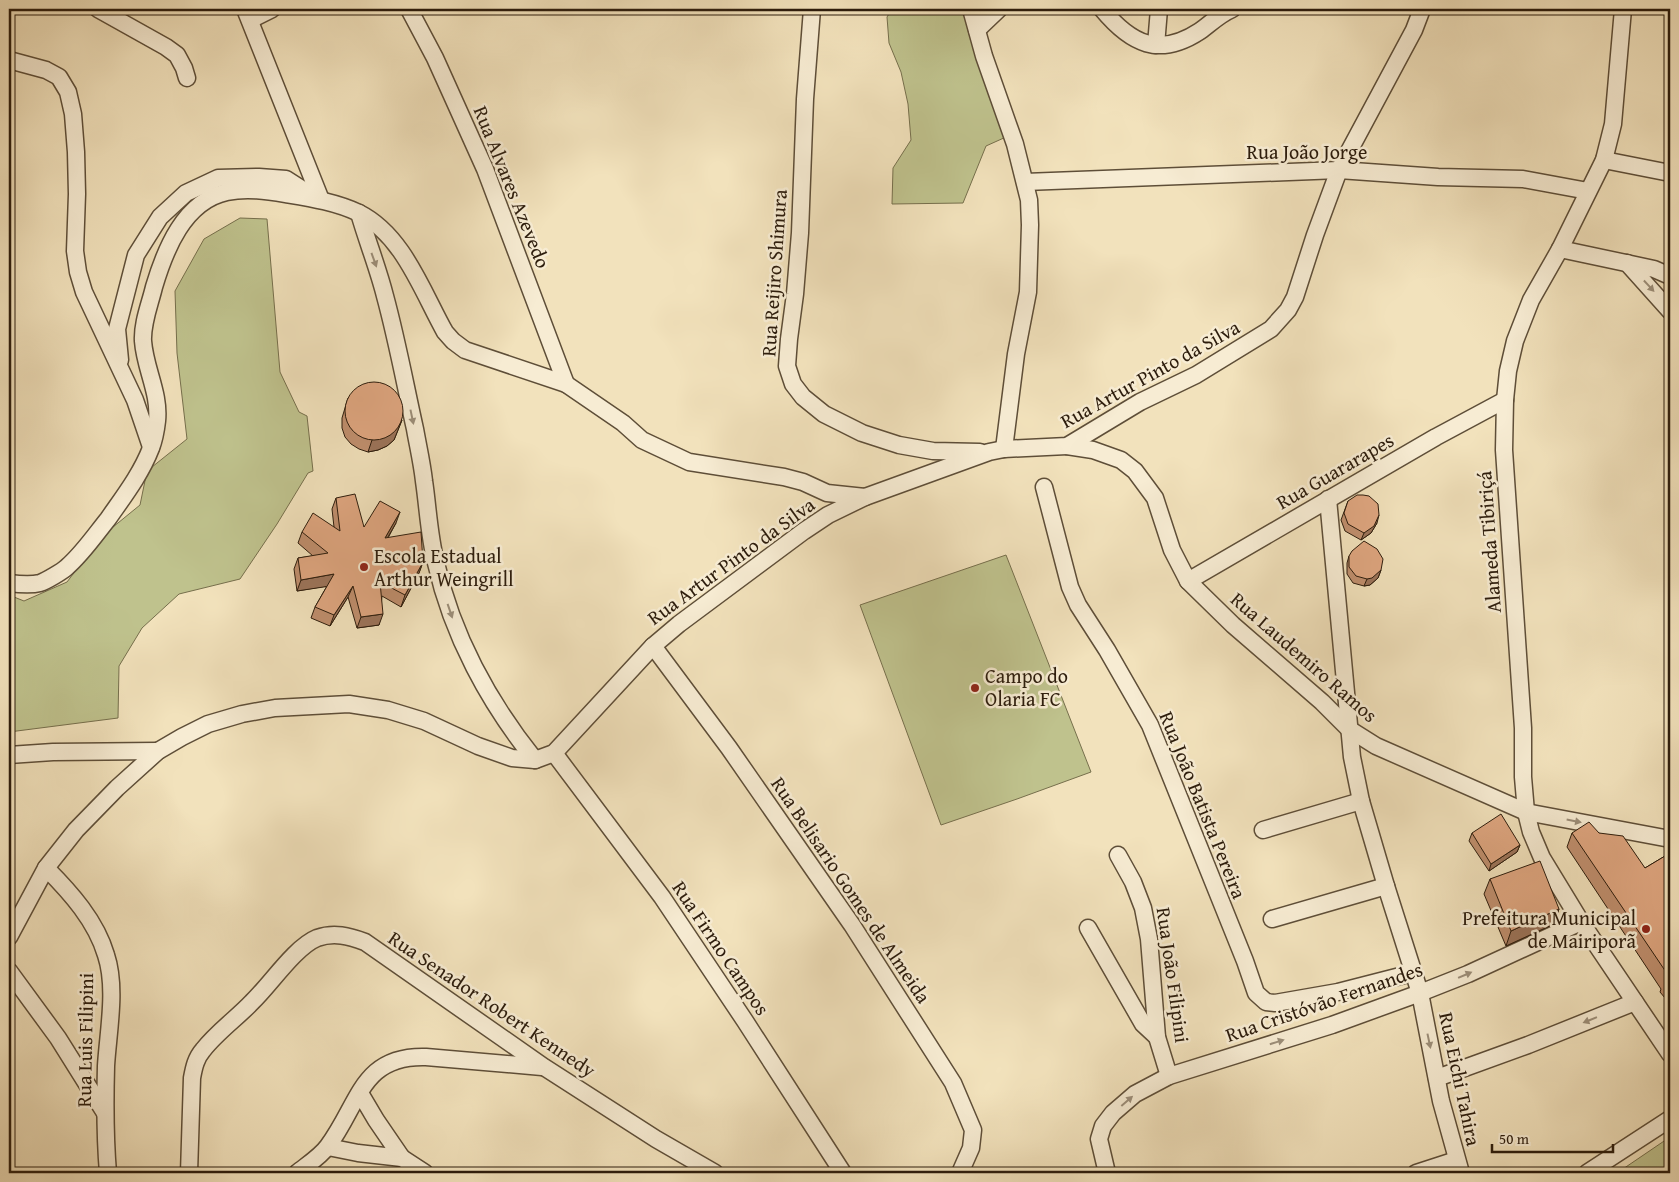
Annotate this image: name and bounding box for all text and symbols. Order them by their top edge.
street label: Rua Alvares Azevedo [467,101,558,272]
street label: Rua João Jorge [1247,137,1367,166]
street label: Rua Reijiro Shimura [753,188,794,358]
one-way arrow [371,252,378,267]
one-way arrow [1643,280,1655,292]
street label: Rua Artur Pinto da Silva [1055,312,1245,435]
one-way arrow [408,410,416,425]
street label: Rua Guararapes [1271,425,1399,516]
street label: Alameda Tibiriçá [1469,469,1508,614]
street label: Rua Artur Pinto da Silva [641,490,821,631]
place label: Escola Estadual Arthur Weingrill [374,541,514,593]
marker: Escola Estadual Arthur Weingrill [358,561,370,573]
street label: Rua Laudemiro Ramos [1225,585,1384,729]
one-way arrow [446,604,454,619]
place label: Campo do Olaria FC [985,661,1068,713]
marker: Campo do Olaria FC [969,682,981,694]
street label: Rua João Batista Pereira [1153,707,1255,903]
street label: Rua Belisario Gomes de Almeida [765,771,939,1009]
one-way arrow [1566,817,1582,825]
street label: Rua Firmo Campos [666,875,777,1021]
place label: Prefeitura Municipal de Mairiporã [1462,903,1637,955]
street label: Rua João Filipini [1150,905,1197,1045]
street label: Rua Senador Robert Kennedy [383,923,602,1084]
marker: Prefeitura Municipal de Mairiporã [1640,923,1652,935]
street label: Rua Cristóvão Fernandes [1221,954,1426,1049]
one-way arrow [1458,970,1472,978]
street label: Rua Luis Filipini [69,972,100,1108]
street label: Rua Eichi Tahira [1432,1009,1489,1149]
one-way arrow [1582,1016,1597,1024]
one-way arrow [1426,1033,1434,1049]
one-way arrow [1270,1038,1285,1046]
one-way arrow [1120,1095,1132,1107]
scale bar [1492,1122,1613,1154]
text: 50 m [1499,1128,1530,1149]

